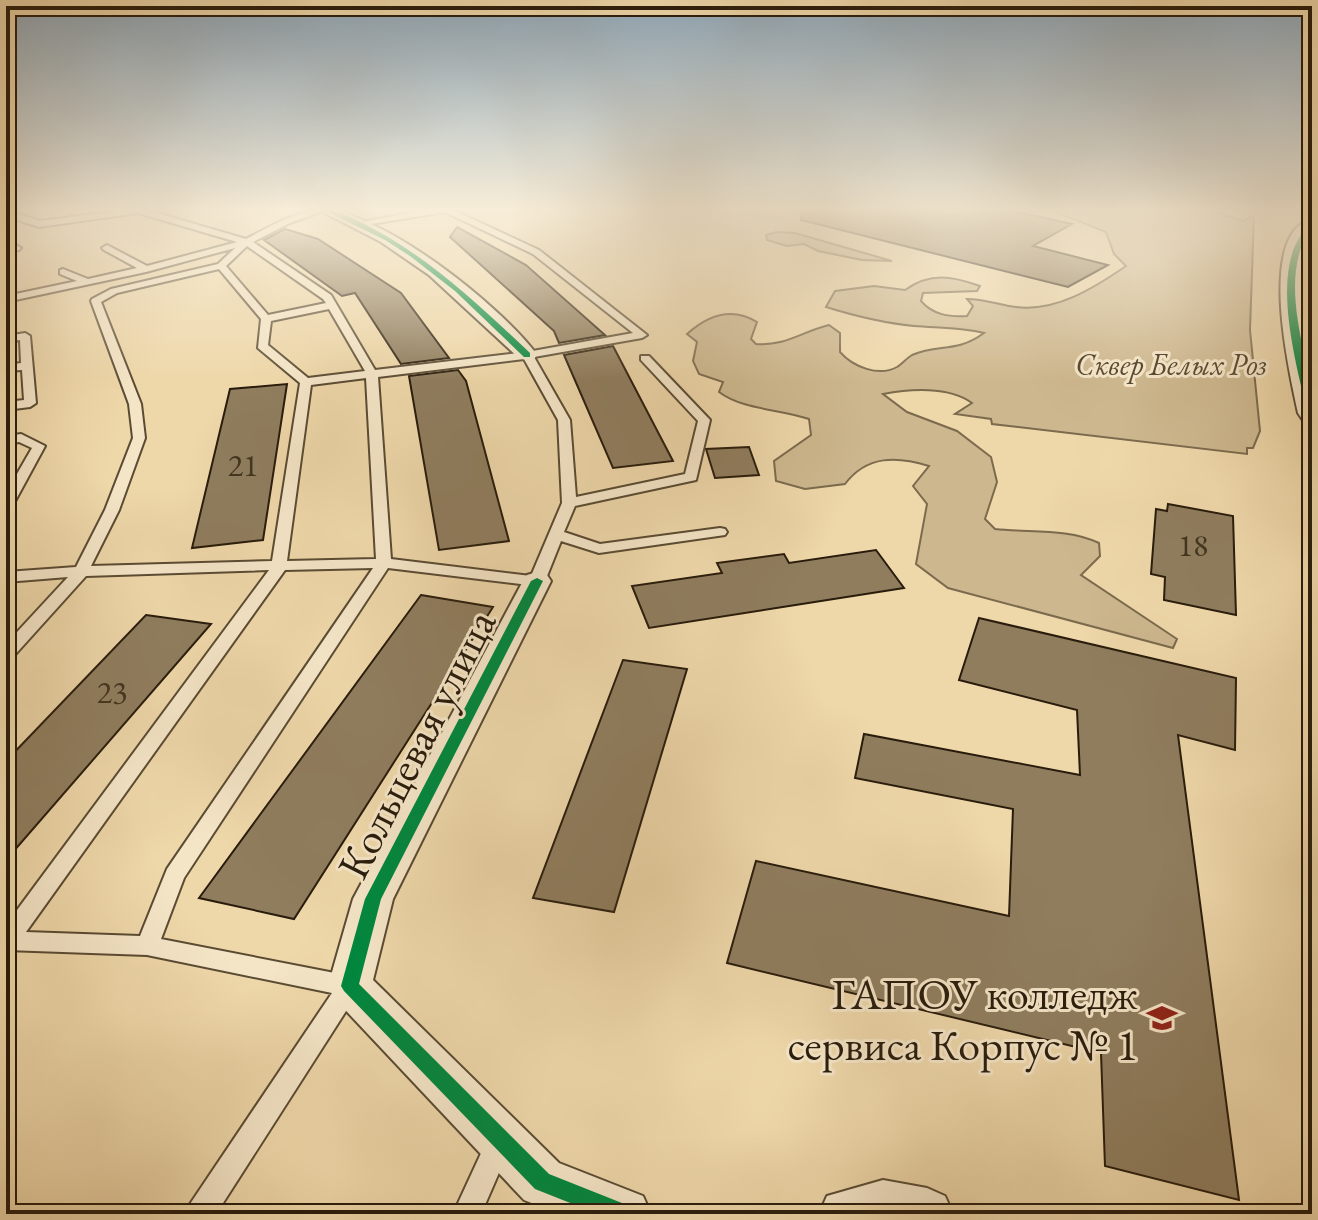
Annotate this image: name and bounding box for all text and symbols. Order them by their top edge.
park label: Сквер Белых Роз [1075,345,1267,384]
house number: 21 [228,444,258,486]
house number: 18 [1178,524,1208,566]
street label: Кольцевая улица [324,600,508,888]
house number: 23 [97,671,127,713]
place label: ГАПОУ колледж сервиса Корпус № 1 [788,965,1138,1073]
school or university icon: ГАПОУ колледж сервиса Корпус № 1 [1145,1001,1179,1035]

